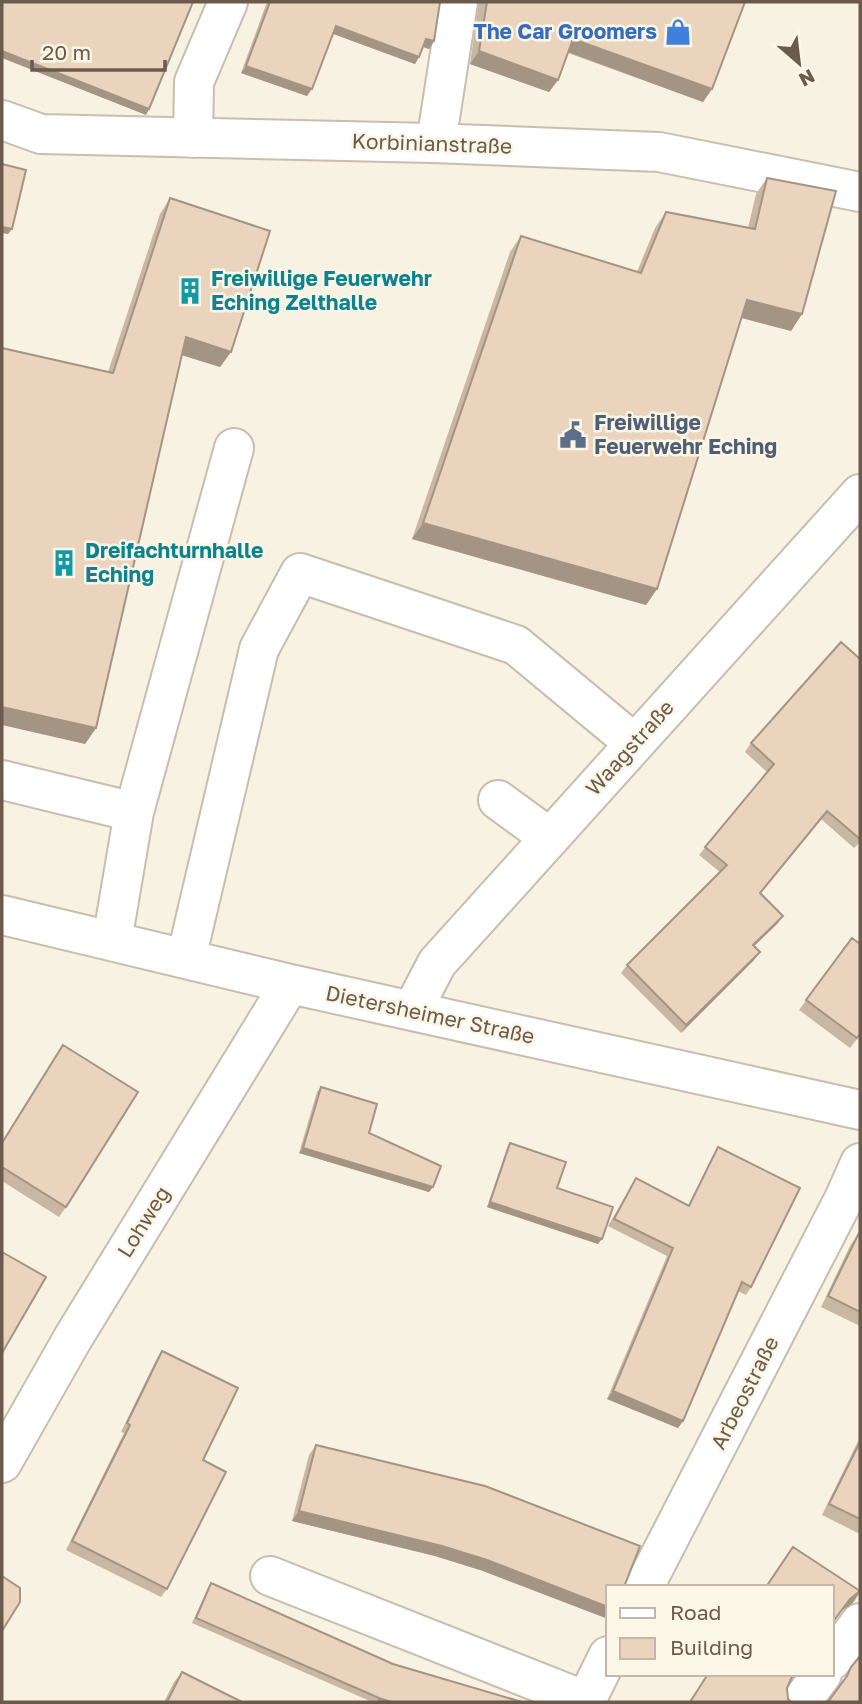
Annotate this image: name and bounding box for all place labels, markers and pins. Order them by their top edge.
shop icon: The Car Groomers [663,17,693,47]
place label: The Car Groomers [473,18,657,44]
place label: Freiwillige Feuerwehr Eching Zelthalle [211,265,432,315]
building icon: Freiwillige Feuerwehr Eching Zelthalle [175,276,205,306]
place label: Freiwillige Feuerwehr Eching [594,409,777,459]
public building icon: Freiwillige Feuerwehr Eching [558,420,588,450]
place label: Dreifachturnhalle Eching [85,537,263,587]
building icon: Dreifachturnhalle Eching [49,548,79,578]

